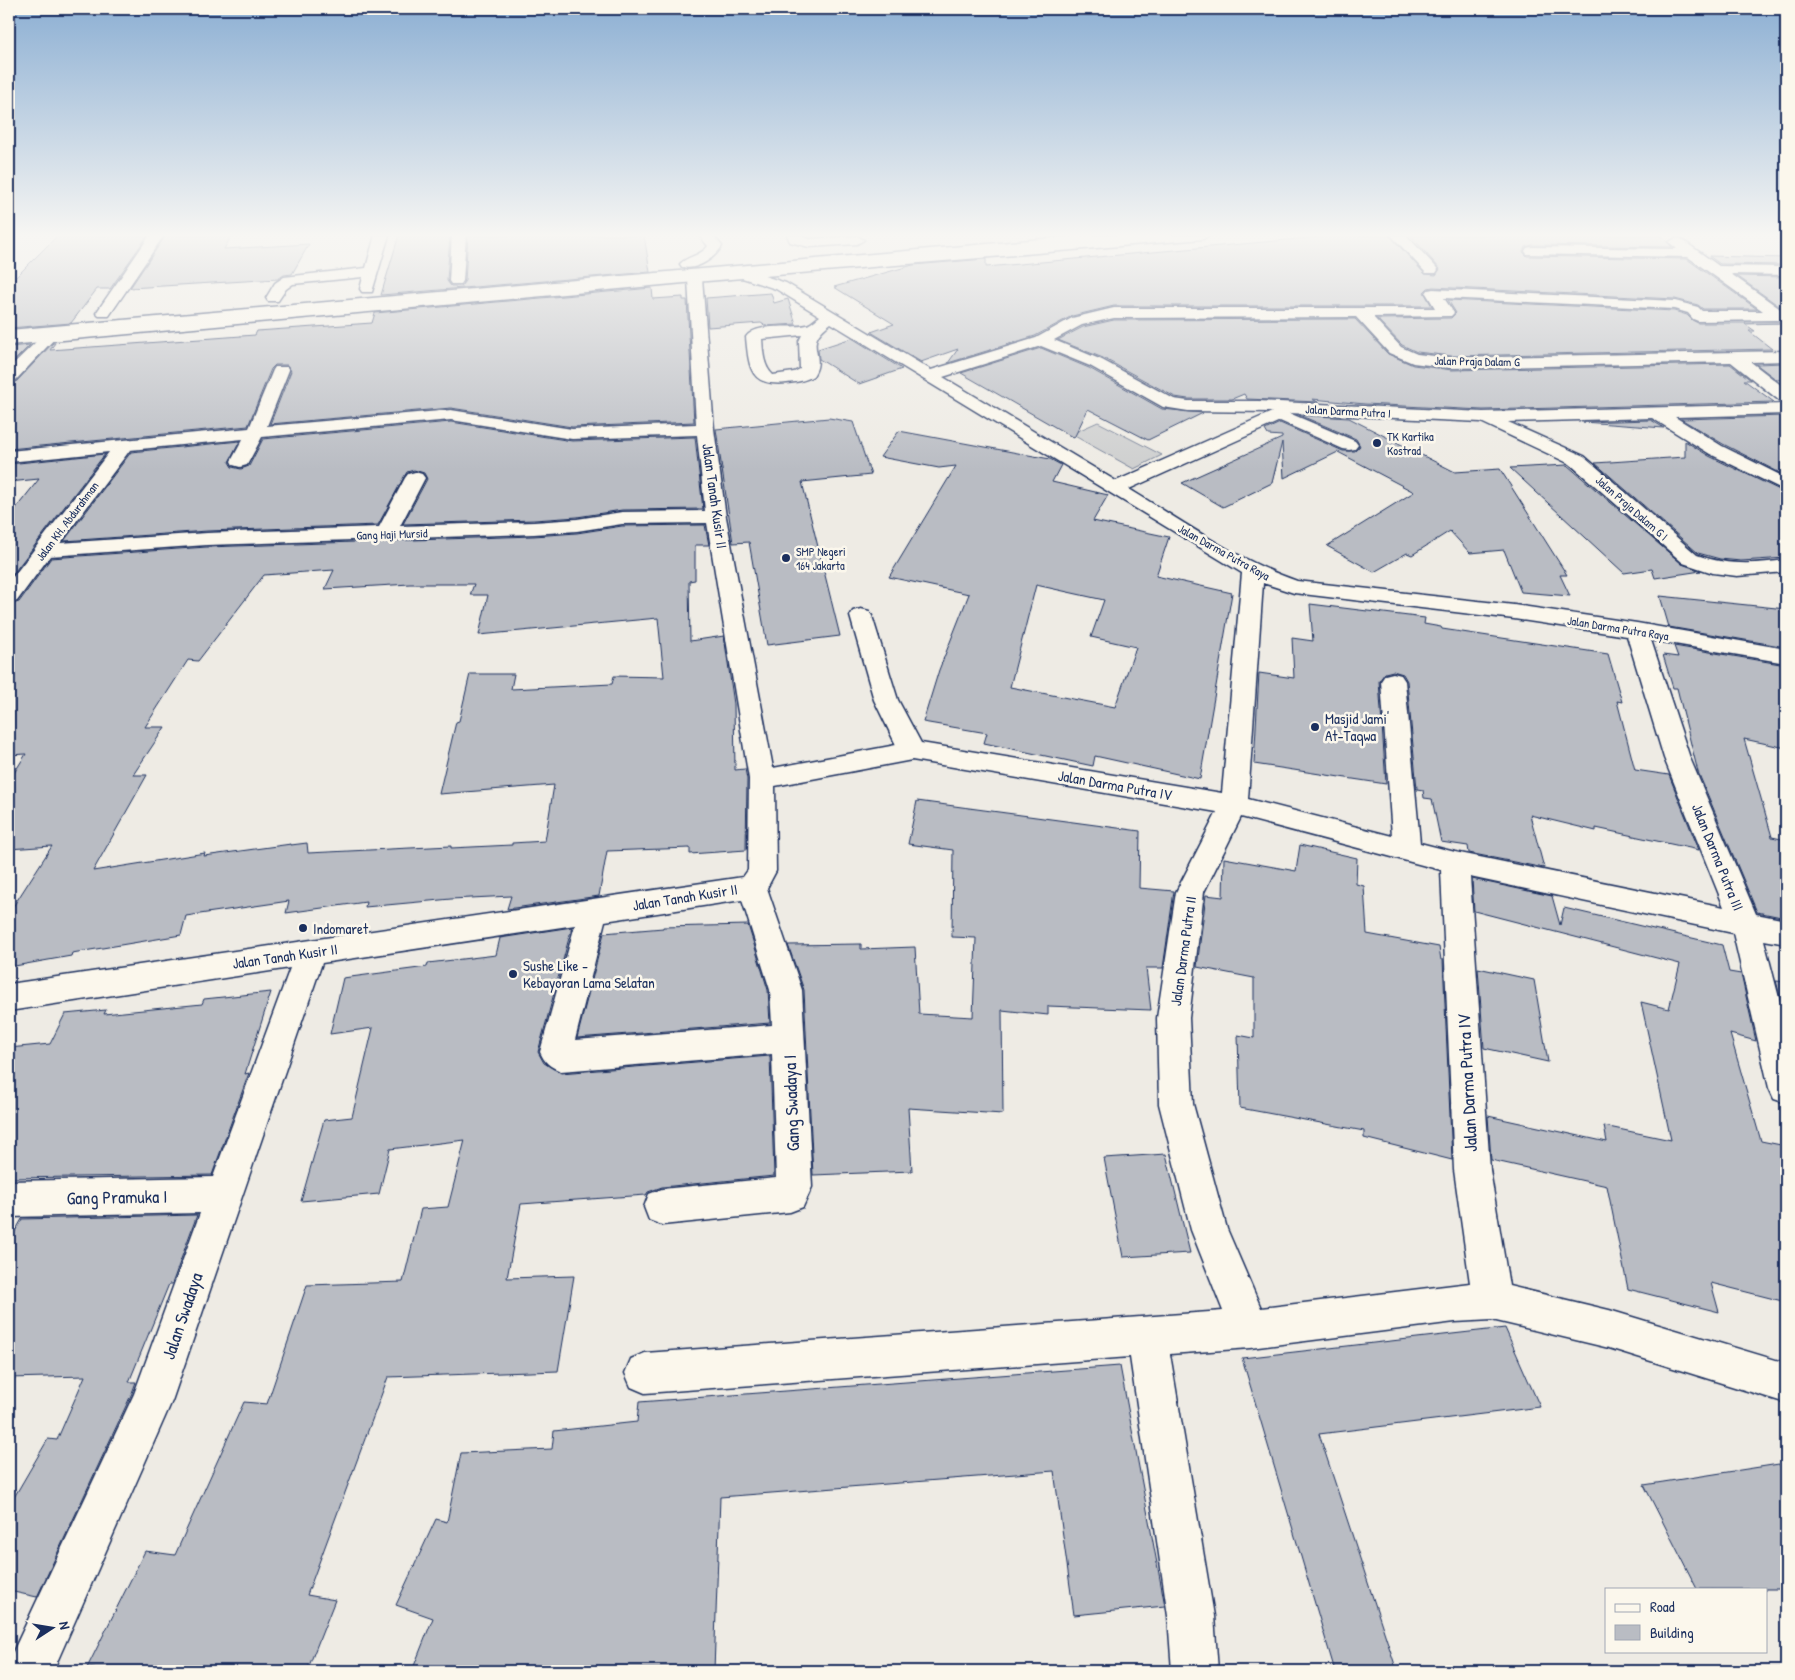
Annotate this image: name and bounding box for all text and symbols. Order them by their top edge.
street label: Jalan Praja Dalam G [1434,352,1520,370]
street label: Jalan Darma Putra I [1305,400,1391,422]
place label: TK Kartika Kostrad [1387,428,1434,459]
marker: TK Kartika Kostrad [1371,437,1383,449]
street label: Jalan Tanah Kusir II [697,442,733,550]
street label: Jalan Praja Dalam G I [1592,472,1672,544]
street label: Jalan KH. Abdurahman [32,478,102,564]
street label: Jalan Darma Putra Raya [1175,520,1273,584]
street label: Gang Haji Mursid [356,524,428,544]
place label: SMP Negeri 164 Jakarta [796,543,846,574]
marker: SMP Negeri 164 Jakarta [780,552,792,564]
street label: Jalan Darma Putra Raya [1566,612,1670,644]
place label: Masjid Jami' At-Taqwa [1325,708,1389,746]
marker: Masjid Jami' At-Taqwa [1309,721,1321,733]
street label: Jalan Darma Putra IV [1056,765,1174,805]
street label: Jalan Darma Putra III [1687,800,1749,914]
street label: Jalan Tanah Kusir II [631,878,739,916]
street label: Jalan Darma Putra II [1165,895,1201,1007]
place label: Indomaret [313,918,369,939]
marker: Indomaret [297,922,309,934]
street label: Jalan Tanah Kusir II [231,938,339,974]
place label: Sushe Like - Kebayoran Lama Selatan [523,955,655,993]
marker: Sushe Like - Kebayoran Lama Selatan [507,968,519,980]
street label: Jalan Darma Putra IV [1451,1012,1483,1153]
street label: Gang Swadaya I [777,1054,805,1152]
street label: Gang Pramuka I [66,1184,168,1210]
street label: Jalan Swadaya [155,1269,209,1363]
legend [1605,1588,1768,1652]
text: Road [1650,1596,1675,1617]
north arrow [28,1602,78,1652]
text: N [55,1620,75,1631]
text: Building [1650,1622,1694,1643]

